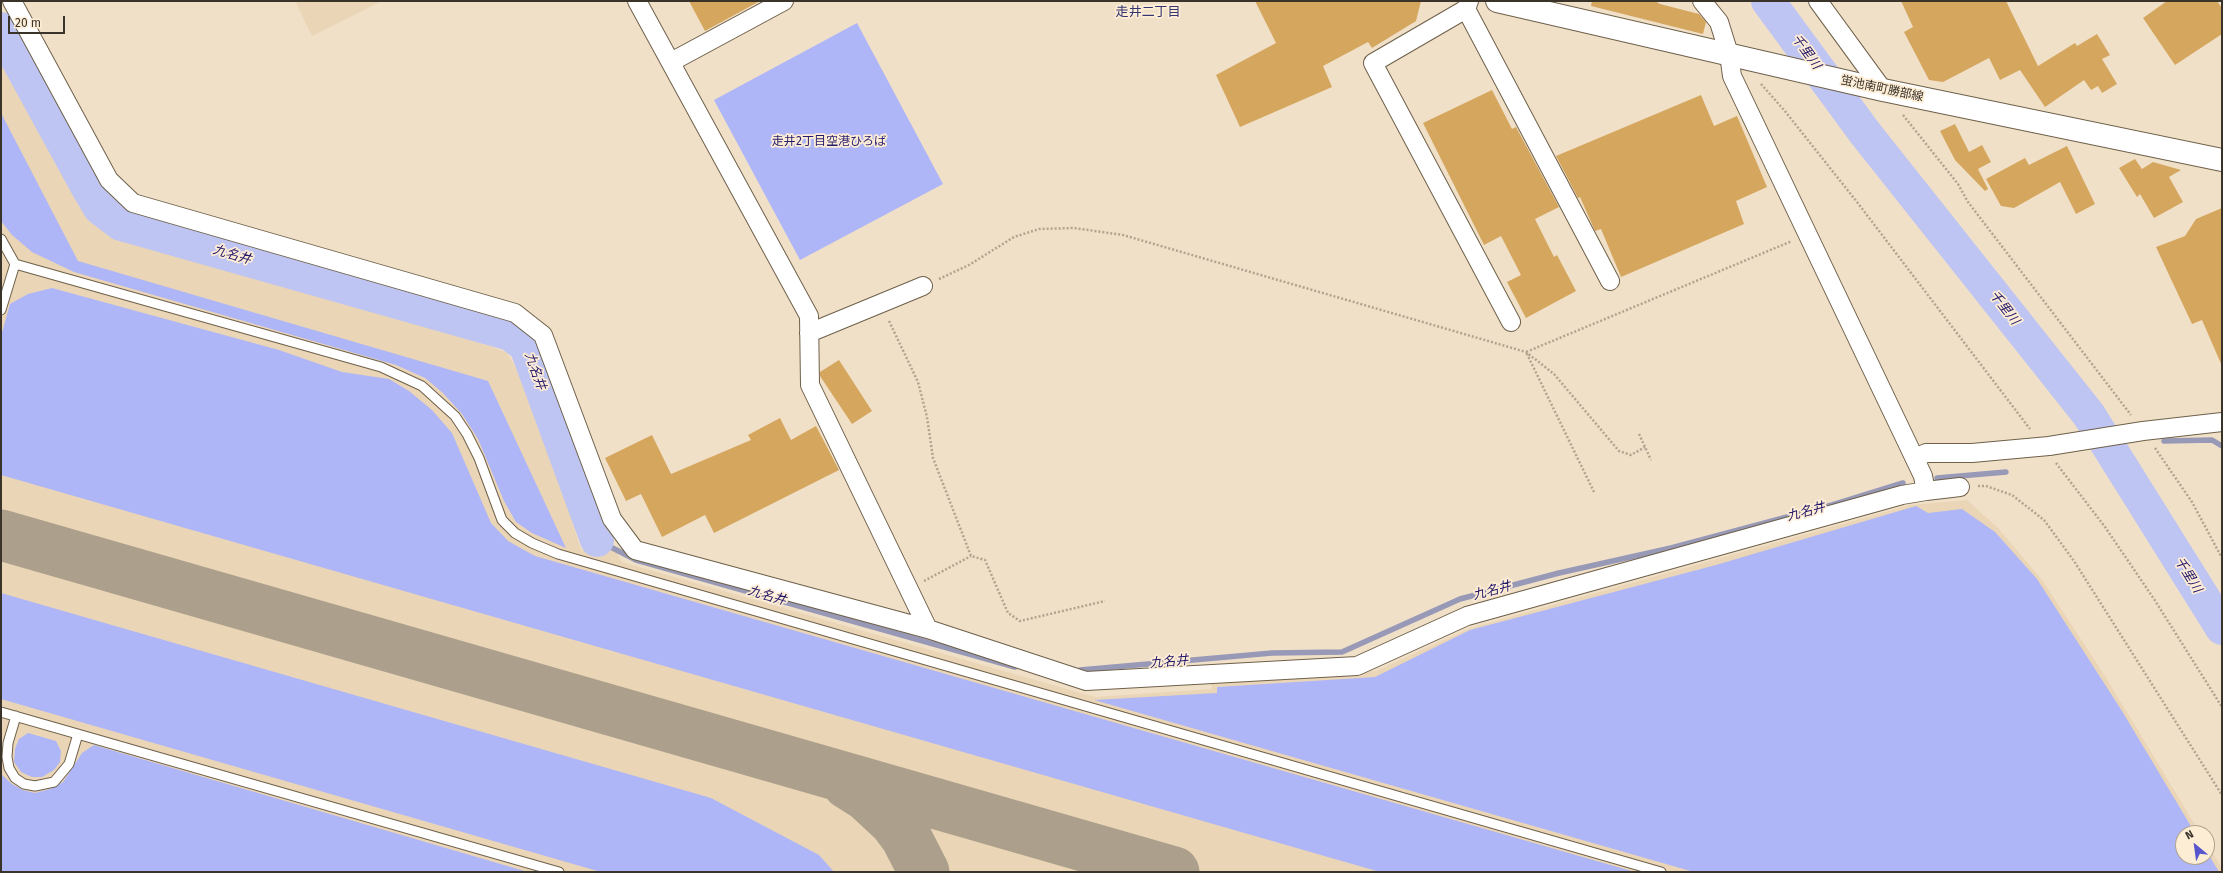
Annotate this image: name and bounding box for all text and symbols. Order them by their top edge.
district label: 走井二丁目 [1116,4,1180,20]
scale bar [10,8,67,34]
text: 20 m [15,16,41,30]
water label: 千里川 [1788,32,1824,72]
street label: 蛍池南町勝部線 [1839,73,1925,105]
park label: 走井2丁目空港ひろば [772,135,886,149]
water label: 九名井 [211,242,253,268]
water label: 千里川 [1986,288,2022,328]
water label: 九名井 [521,350,549,392]
water label: 九名井 [1785,499,1827,525]
water label: 千里川 [2171,554,2205,596]
water label: 九名井 [1471,578,1513,604]
water label: 九名井 [746,583,788,609]
water label: 九名井 [1149,653,1189,671]
north arrow [2175,825,2215,865]
text: N [2183,827,2196,842]

